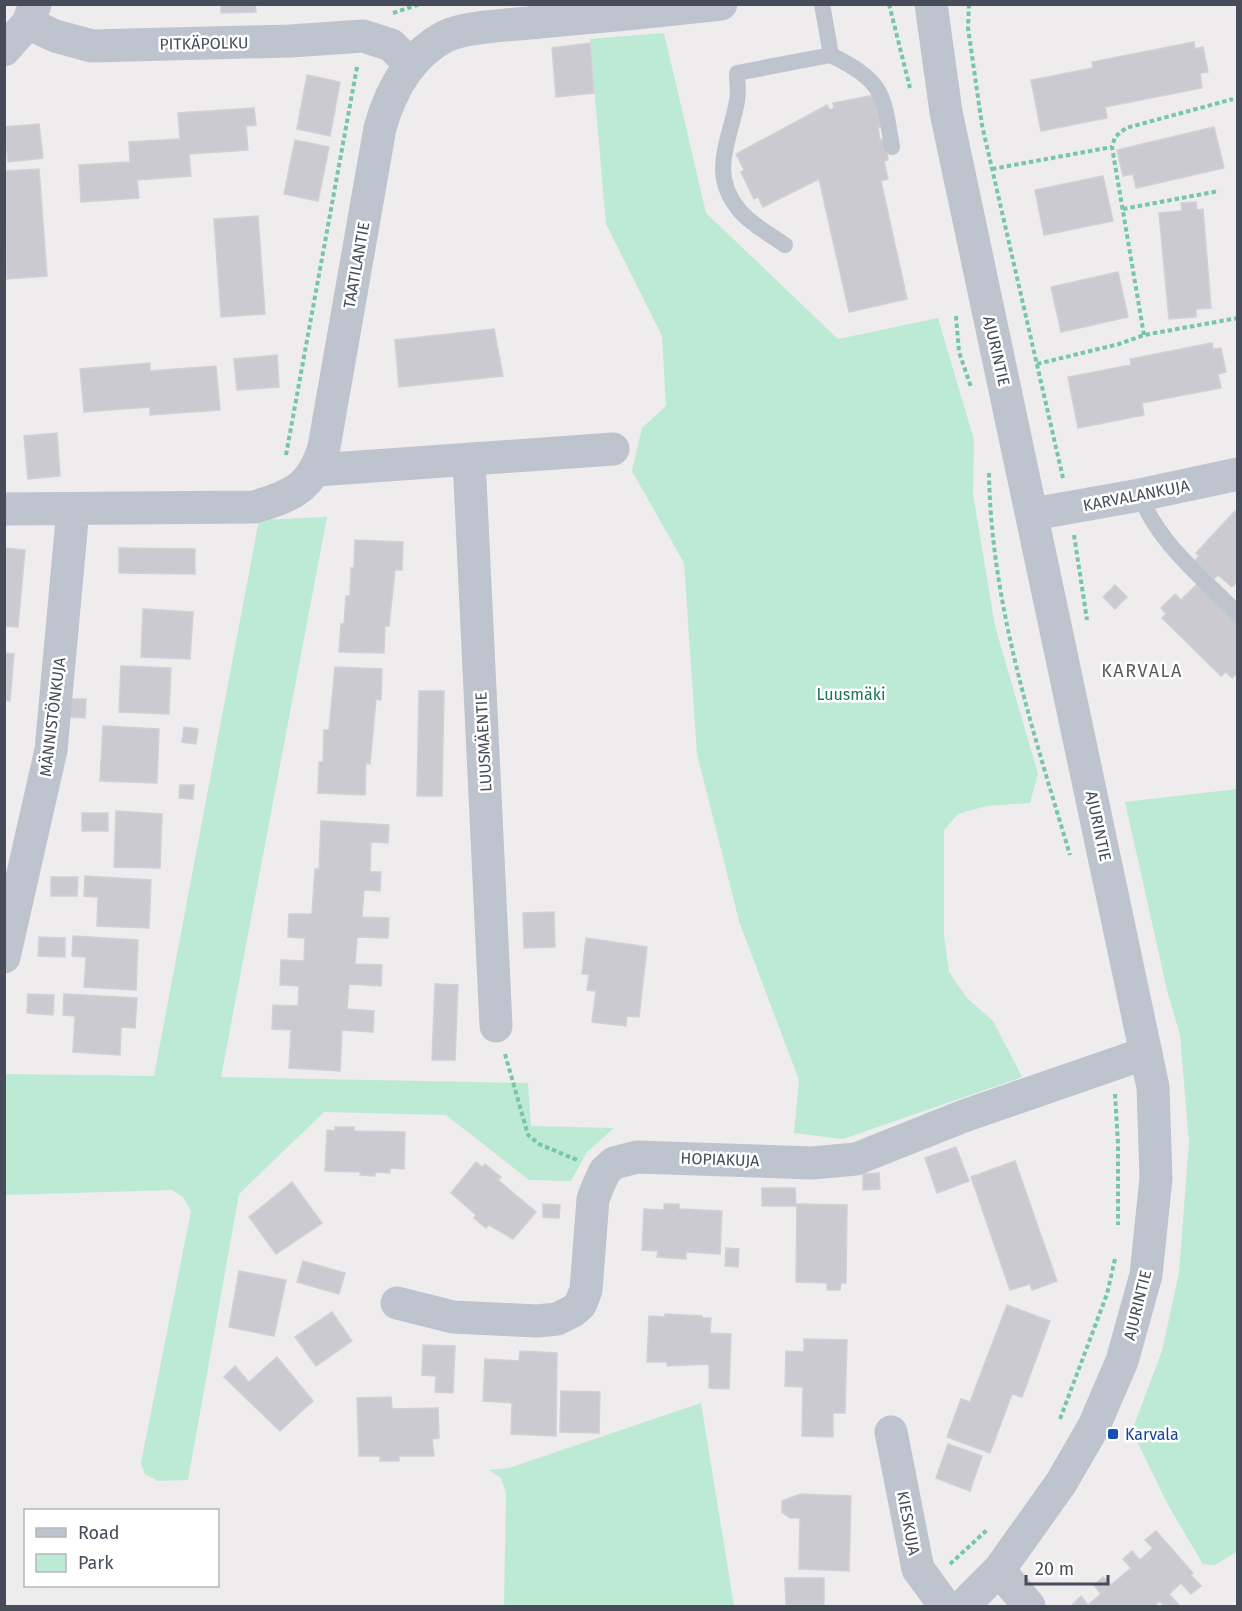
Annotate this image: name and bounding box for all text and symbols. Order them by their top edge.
street label: PITKÄPOLKU [159,33,249,54]
street label: TAATILANTIE [340,220,373,310]
street label: AJURINTIE [979,314,1014,388]
street label: KARVALANKUJA [1081,476,1192,515]
street label: MÄNNISTÖNKUJA [36,655,69,778]
district label: KARVALA [1101,660,1183,682]
park label: Luusmäki [817,685,885,704]
street label: LUUSMÄENTIE [471,692,496,792]
street label: AJURINTIE [1082,789,1115,863]
street label: HOPIAKUJA [680,1149,761,1170]
street label: AJURINTIE [1120,1268,1155,1342]
place label: Karvala [1125,1425,1179,1444]
marker: Karvala [1106,1427,1120,1441]
street label: KIESKUJA [893,1489,924,1558]
legend [24,1509,219,1587]
text: Road [78,1522,120,1544]
scale bar [1026,1548,1108,1586]
text: Park [78,1552,114,1574]
text: 20 m [1035,1558,1074,1580]

